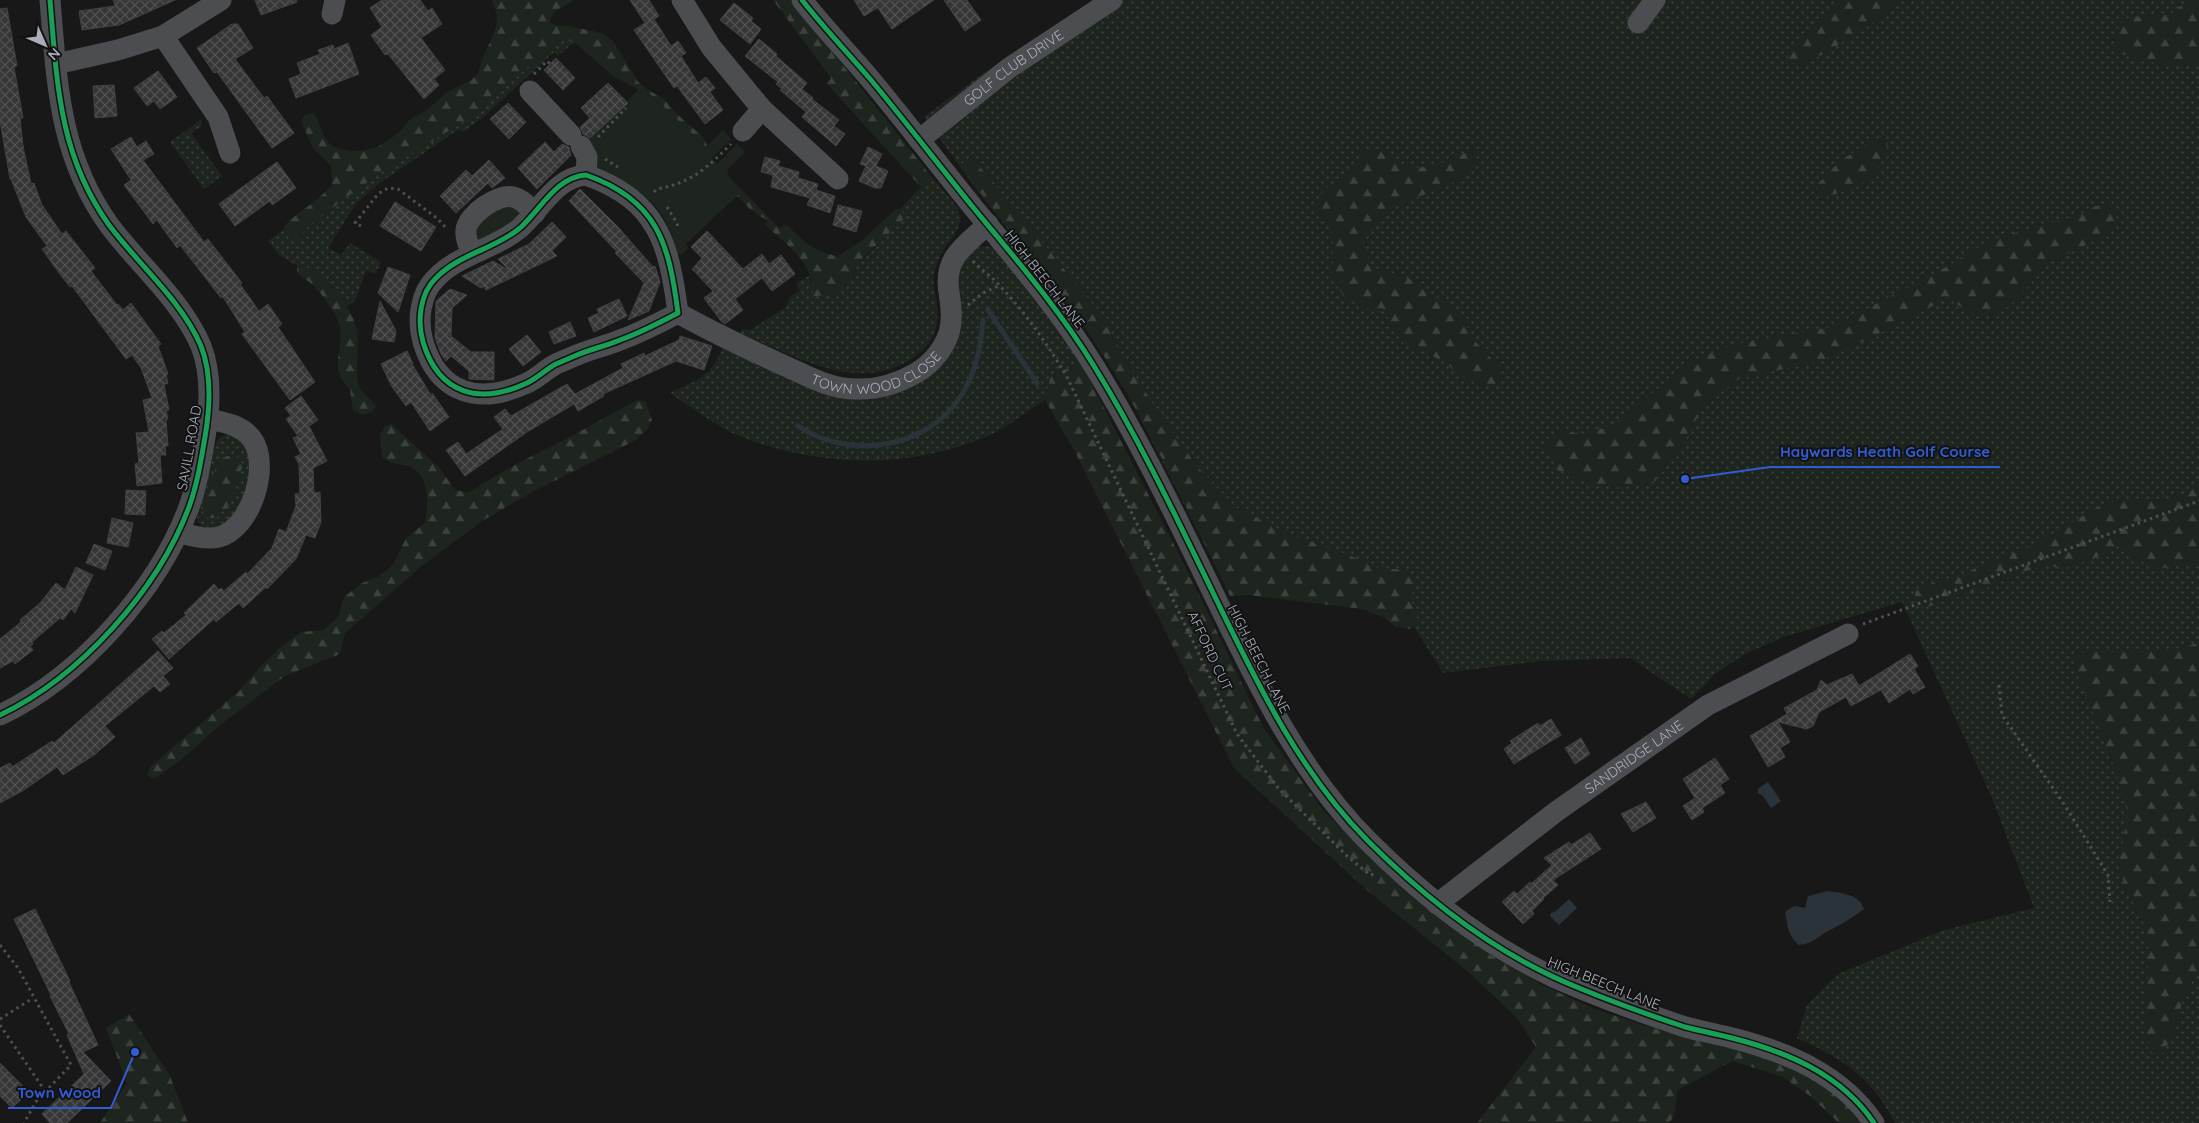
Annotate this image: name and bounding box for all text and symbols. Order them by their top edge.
north arrow [20,20,70,70]
street label: GOLF CLUB DRIVE [960,26,1067,110]
text: N [44,44,64,64]
street label: HIGH BEECH LANE [1001,226,1089,332]
street label: TOWN WOOD CLOSE [808,348,945,398]
street label: SAVILL ROAD [173,404,205,492]
callout: Haywards Heath Golf Course [1770,437,2000,467]
text: Haywards Heath Golf Course [1780,442,1990,461]
street label: HIGH BEECH LANE [1224,601,1294,717]
street label: AFFORD CUT [1184,608,1236,694]
street label: SANDRIDGE LANE [1581,716,1687,798]
street label: HIGH BEECH LANE [1545,952,1663,1014]
callout: Town Wood [8,1078,111,1108]
text: Town Wood [17,1083,101,1102]

